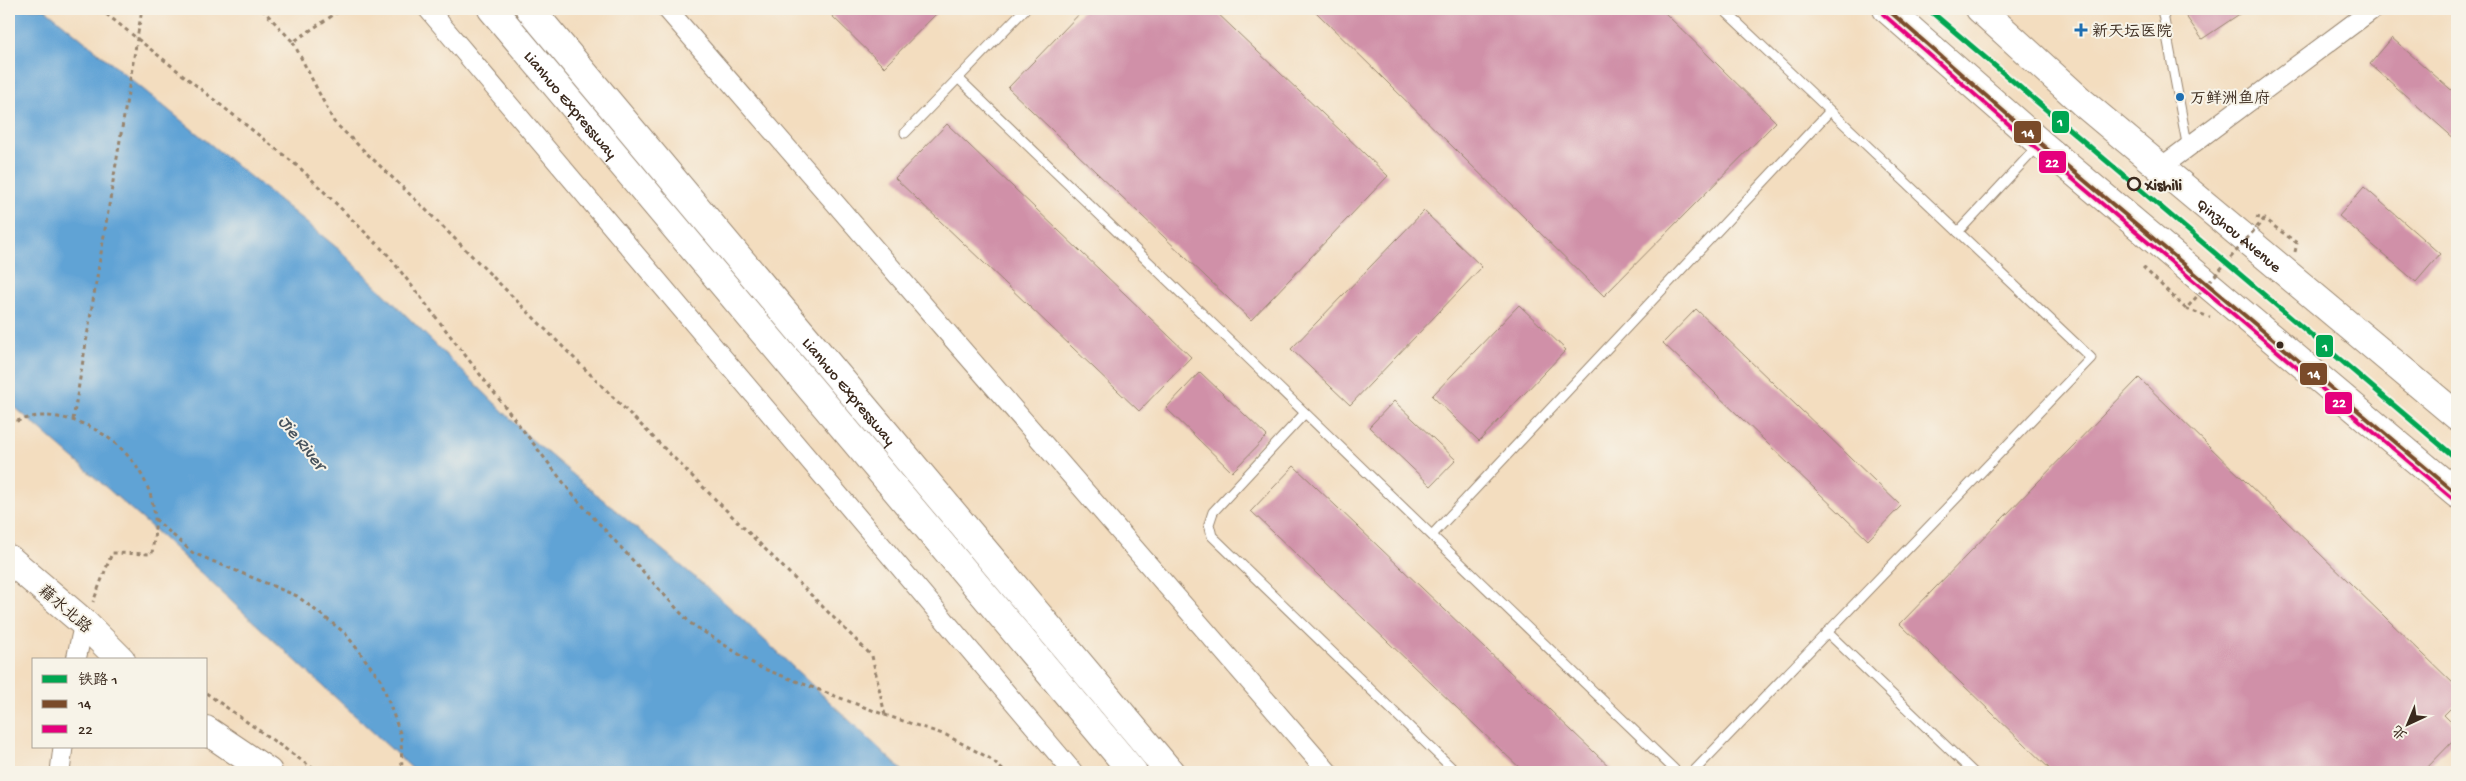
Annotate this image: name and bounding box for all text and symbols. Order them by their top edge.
marker: 新天坛医院 [2074,23,2088,37]
place label: 新天坛医院 [2092,23,2172,43]
street label: Lianhuo Expressway [518,48,620,164]
place label: 万鲜洲鱼府 [2190,89,2270,110]
marker: 万鲜洲鱼府 [2174,91,2186,103]
line badge: 1 [2051,110,2070,134]
text: 1 [2056,115,2063,132]
line badge: 14 [2013,120,2042,144]
text: 14 [2021,126,2035,143]
line badge: 22 [2038,150,2067,174]
text: 22 [2045,156,2059,173]
marker: Xishili [2127,177,2141,191]
place label: Xishili [2144,178,2182,197]
street label: Qinzhou Avenue [2191,196,2285,278]
line badge: 1 [2315,334,2334,358]
street label: Lianhuo Expressway [797,335,898,451]
unlabelled marker [2275,340,2285,350]
text: 1 [2321,340,2328,357]
line badge: 14 [2299,362,2328,386]
text: 14 [2307,367,2321,384]
line badge: 22 [2324,391,2353,415]
text: 22 [2332,396,2346,413]
water label: Jie River [273,412,332,478]
street label: 藉水北路 [33,581,95,639]
legend [32,658,208,748]
text: 铁路 1 [78,672,118,690]
text: 14 [77,696,91,714]
north arrow [2384,698,2434,748]
text: 北 [2390,721,2412,743]
text: 22 [78,722,93,740]

